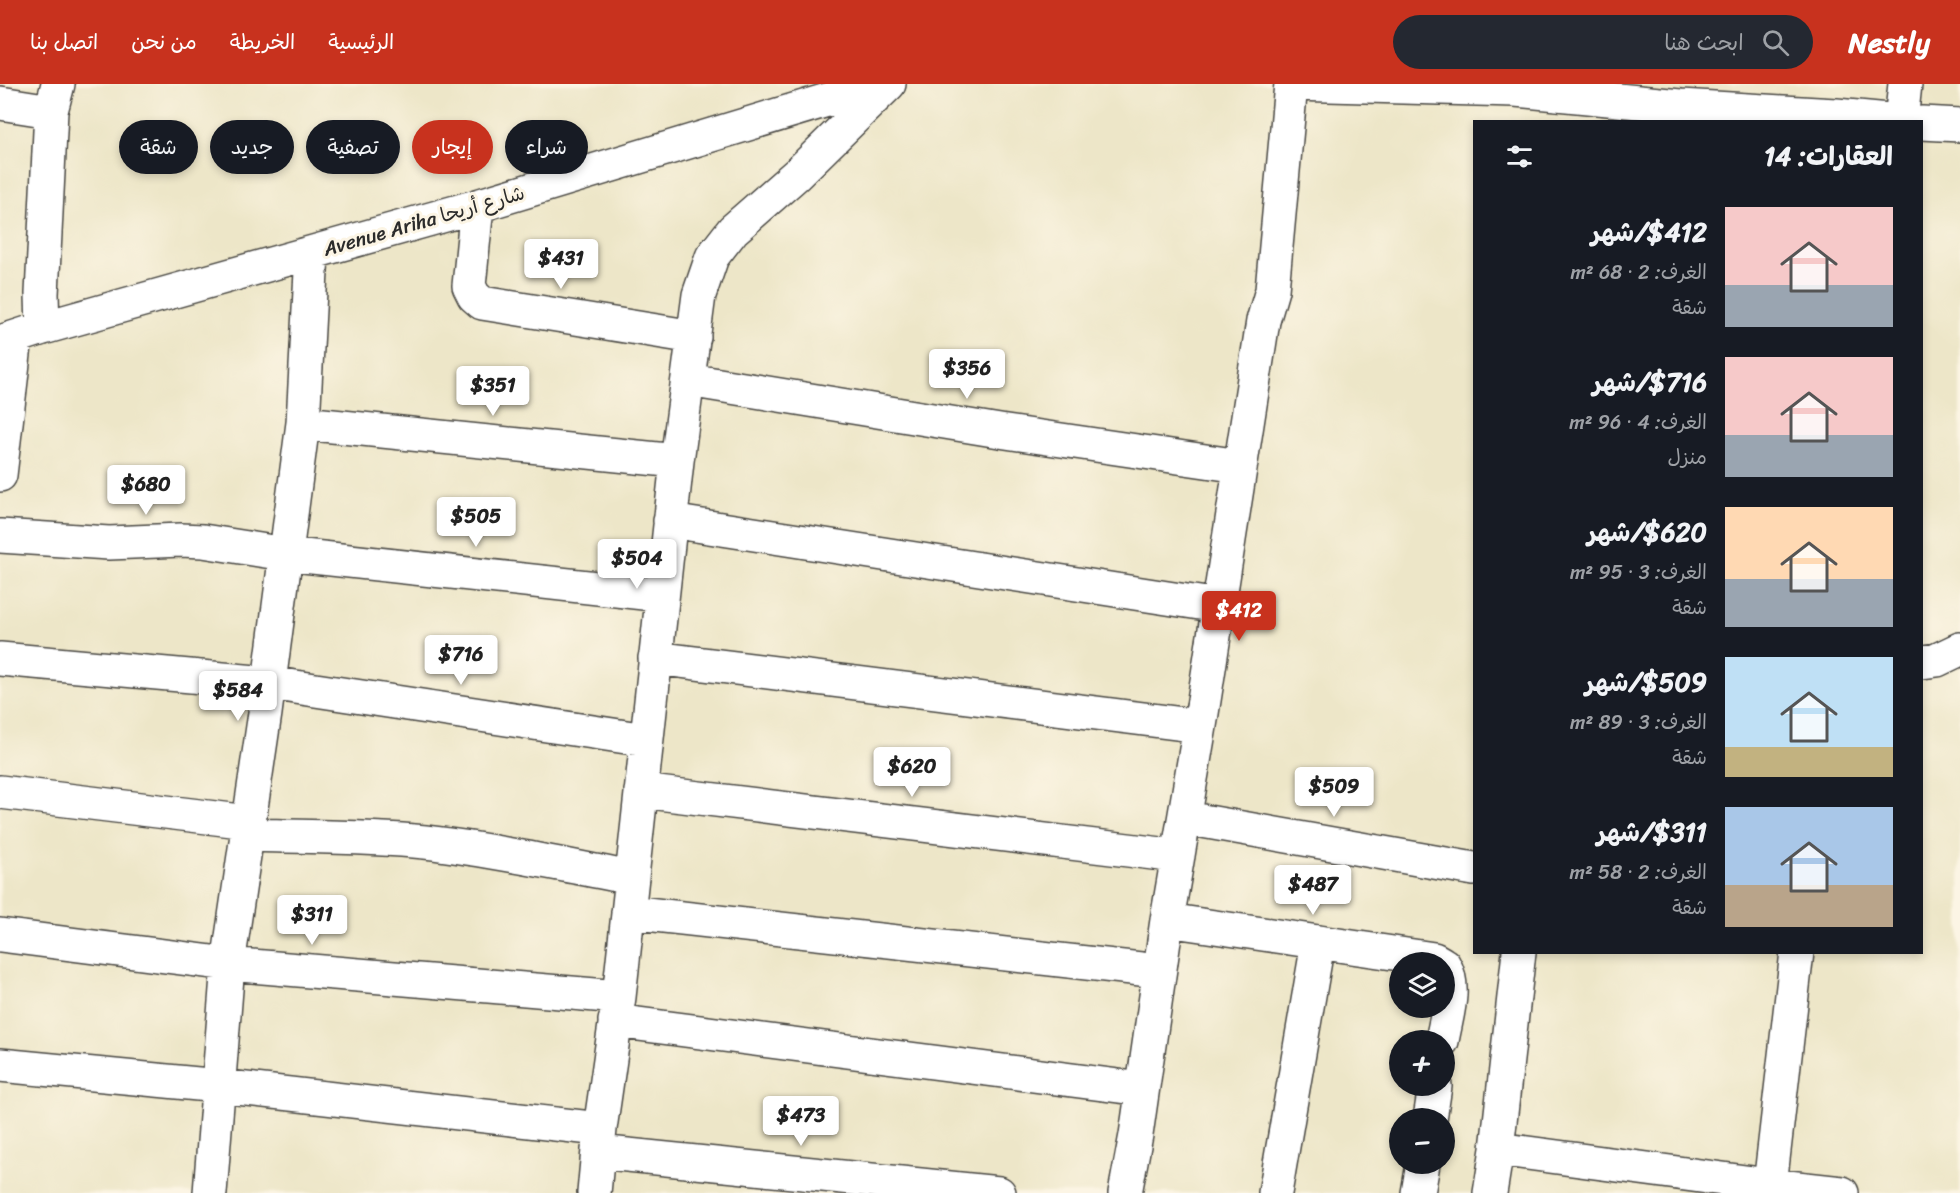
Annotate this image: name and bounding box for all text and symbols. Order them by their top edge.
search box [1393,15,1813,69]
text: Nestly [1849,18,1930,67]
text: اتصل بنا [30,23,98,61]
text: من نحن [131,23,197,61]
text: الخريطة [230,23,295,61]
text: الرئيسية [328,23,394,61]
text: ابحث هنا [1664,23,1744,62]
icon: search [1759,26,1792,59]
chip: شقة [119,120,198,174]
chip: جديد [210,120,294,174]
chip: تصفية [306,120,400,174]
chip: إيجار [412,120,493,174]
chip: شراء [505,120,588,174]
text: العقارات: 14 [1764,133,1893,179]
icon: filters [1503,140,1536,173]
street label: Avenue Ariha شارع أريحا [318,175,529,267]
text: $412/شهر [1591,209,1707,255]
icon: home [1773,231,1845,303]
pin: $431 [525,239,597,290]
text: $431 [538,241,584,276]
text: الغرف: 2 · 68 m² [1570,255,1707,290]
text: شقة [1672,290,1707,325]
pin: $356 [931,349,1003,400]
text: $356 [943,351,991,386]
text: $716/شهر [1593,359,1707,405]
pin: $351 [457,366,529,417]
text: $351 [470,368,516,403]
icon: home [1773,381,1845,453]
text: الغرف: 4 · 96 m² [1569,405,1707,440]
text: منزل [1668,440,1707,475]
pin: $680 [110,465,182,516]
text: $680 [121,467,171,502]
pin: $505 [440,497,512,548]
text: $505 [451,499,501,534]
text: $620/شهر [1587,509,1707,555]
icon: home [1773,531,1845,603]
pin: $504 [601,539,673,590]
text: $504 [612,541,662,576]
text: الغرف: 3 · 95 m² [1570,555,1707,590]
text: شقة [1672,590,1707,625]
pin: $412 [1203,591,1275,642]
text: $412 [1216,593,1262,628]
pin: $716 [425,635,497,686]
text: $716 [439,637,483,672]
text: $509/شهر [1585,659,1707,705]
pin: $584 [202,671,274,722]
text: $584 [213,673,263,708]
icon: home [1773,681,1845,753]
text: الغرف: 3 · 89 m² [1570,705,1707,740]
text: شقة [1672,740,1707,775]
pin: $620 [876,747,948,798]
text: $620 [888,749,937,784]
pin: $509 [1298,767,1370,818]
text: $509 [1309,769,1359,804]
text: $311/شهر [1597,809,1707,855]
icon: home [1773,831,1845,903]
text: الغرف: 2 · 58 m² [1570,855,1707,890]
pin: $487 [1277,865,1349,916]
text: $487 [1288,867,1338,902]
text: شقة [1672,890,1707,925]
pin: $311 [276,895,348,946]
text: $311 [291,897,333,932]
map controls [1389,952,1455,1174]
button: layers [1389,952,1455,1018]
button: + [1389,1030,1455,1096]
pin: $473 [765,1096,837,1147]
text: $473 [777,1098,825,1133]
button: − [1389,1108,1455,1174]

